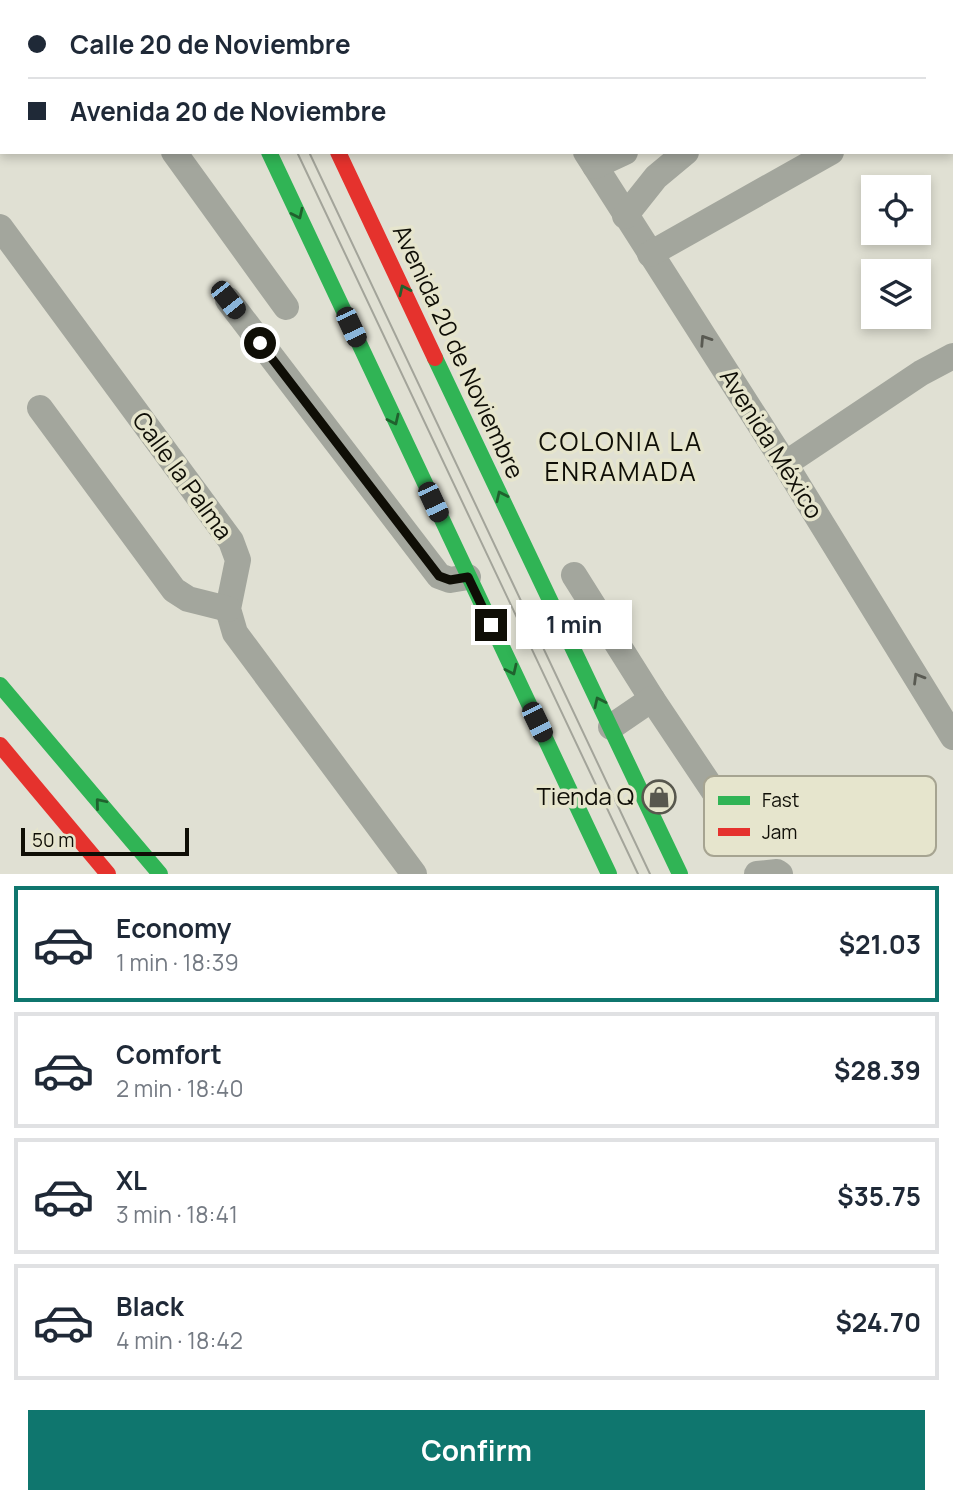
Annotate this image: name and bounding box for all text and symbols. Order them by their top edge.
text: Calle 20 de Noviembre [70,26,351,62]
text: Avenida 20 de Noviembre [70,93,386,129]
map controls [861,175,931,329]
button: locate [861,175,931,245]
one-way arrow [289,207,303,219]
street label: Avenida 20 de Noviembre [386,219,533,484]
button: layers [861,259,931,329]
car [207,277,250,323]
one-way arrow [398,285,412,298]
car [333,304,370,350]
route start [244,327,276,359]
one-way arrow [701,335,714,348]
street label: Avenida México [713,362,832,524]
street label: Calle la Palma [126,404,241,546]
one-way arrow [386,413,400,425]
district label: COLONIA LA ENRAMADA [539,423,703,489]
car [415,479,452,525]
one-way arrow [495,491,509,503]
callout: 1 min [516,600,631,650]
text: 1 min [546,608,602,640]
route end [475,609,507,641]
one-way arrow [504,663,518,675]
one-way arrow [913,673,926,686]
one-way arrow [593,697,607,709]
car [519,699,556,745]
legend [704,776,936,856]
shop icon: Tienda Q [640,778,678,816]
place label: Tienda Q [537,779,634,812]
text: Fast [762,787,799,813]
one-way arrow [96,798,108,811]
text: Jam [762,819,797,845]
scale bar [21,825,189,857]
text: 50 m [32,827,74,853]
text: Economy [116,910,231,946]
icon: car [32,913,95,976]
text: $21.03 [839,926,921,962]
text: 1 min · 18:39 [116,946,239,978]
text: Comfort [116,1036,222,1072]
icon: car [32,1039,95,1102]
text: $28.39 [834,1052,921,1088]
text: 2 min · 18:40 [116,1072,243,1104]
text: XL [116,1162,147,1198]
icon: car [32,1165,95,1228]
text: $35.75 [837,1178,921,1214]
text: 3 min · 18:41 [116,1198,238,1230]
text: Black [116,1288,184,1324]
icon: car [32,1291,95,1354]
text: $24.70 [836,1304,921,1340]
text: 4 min · 18:42 [116,1324,243,1356]
button: Confirm [28,1410,925,1490]

